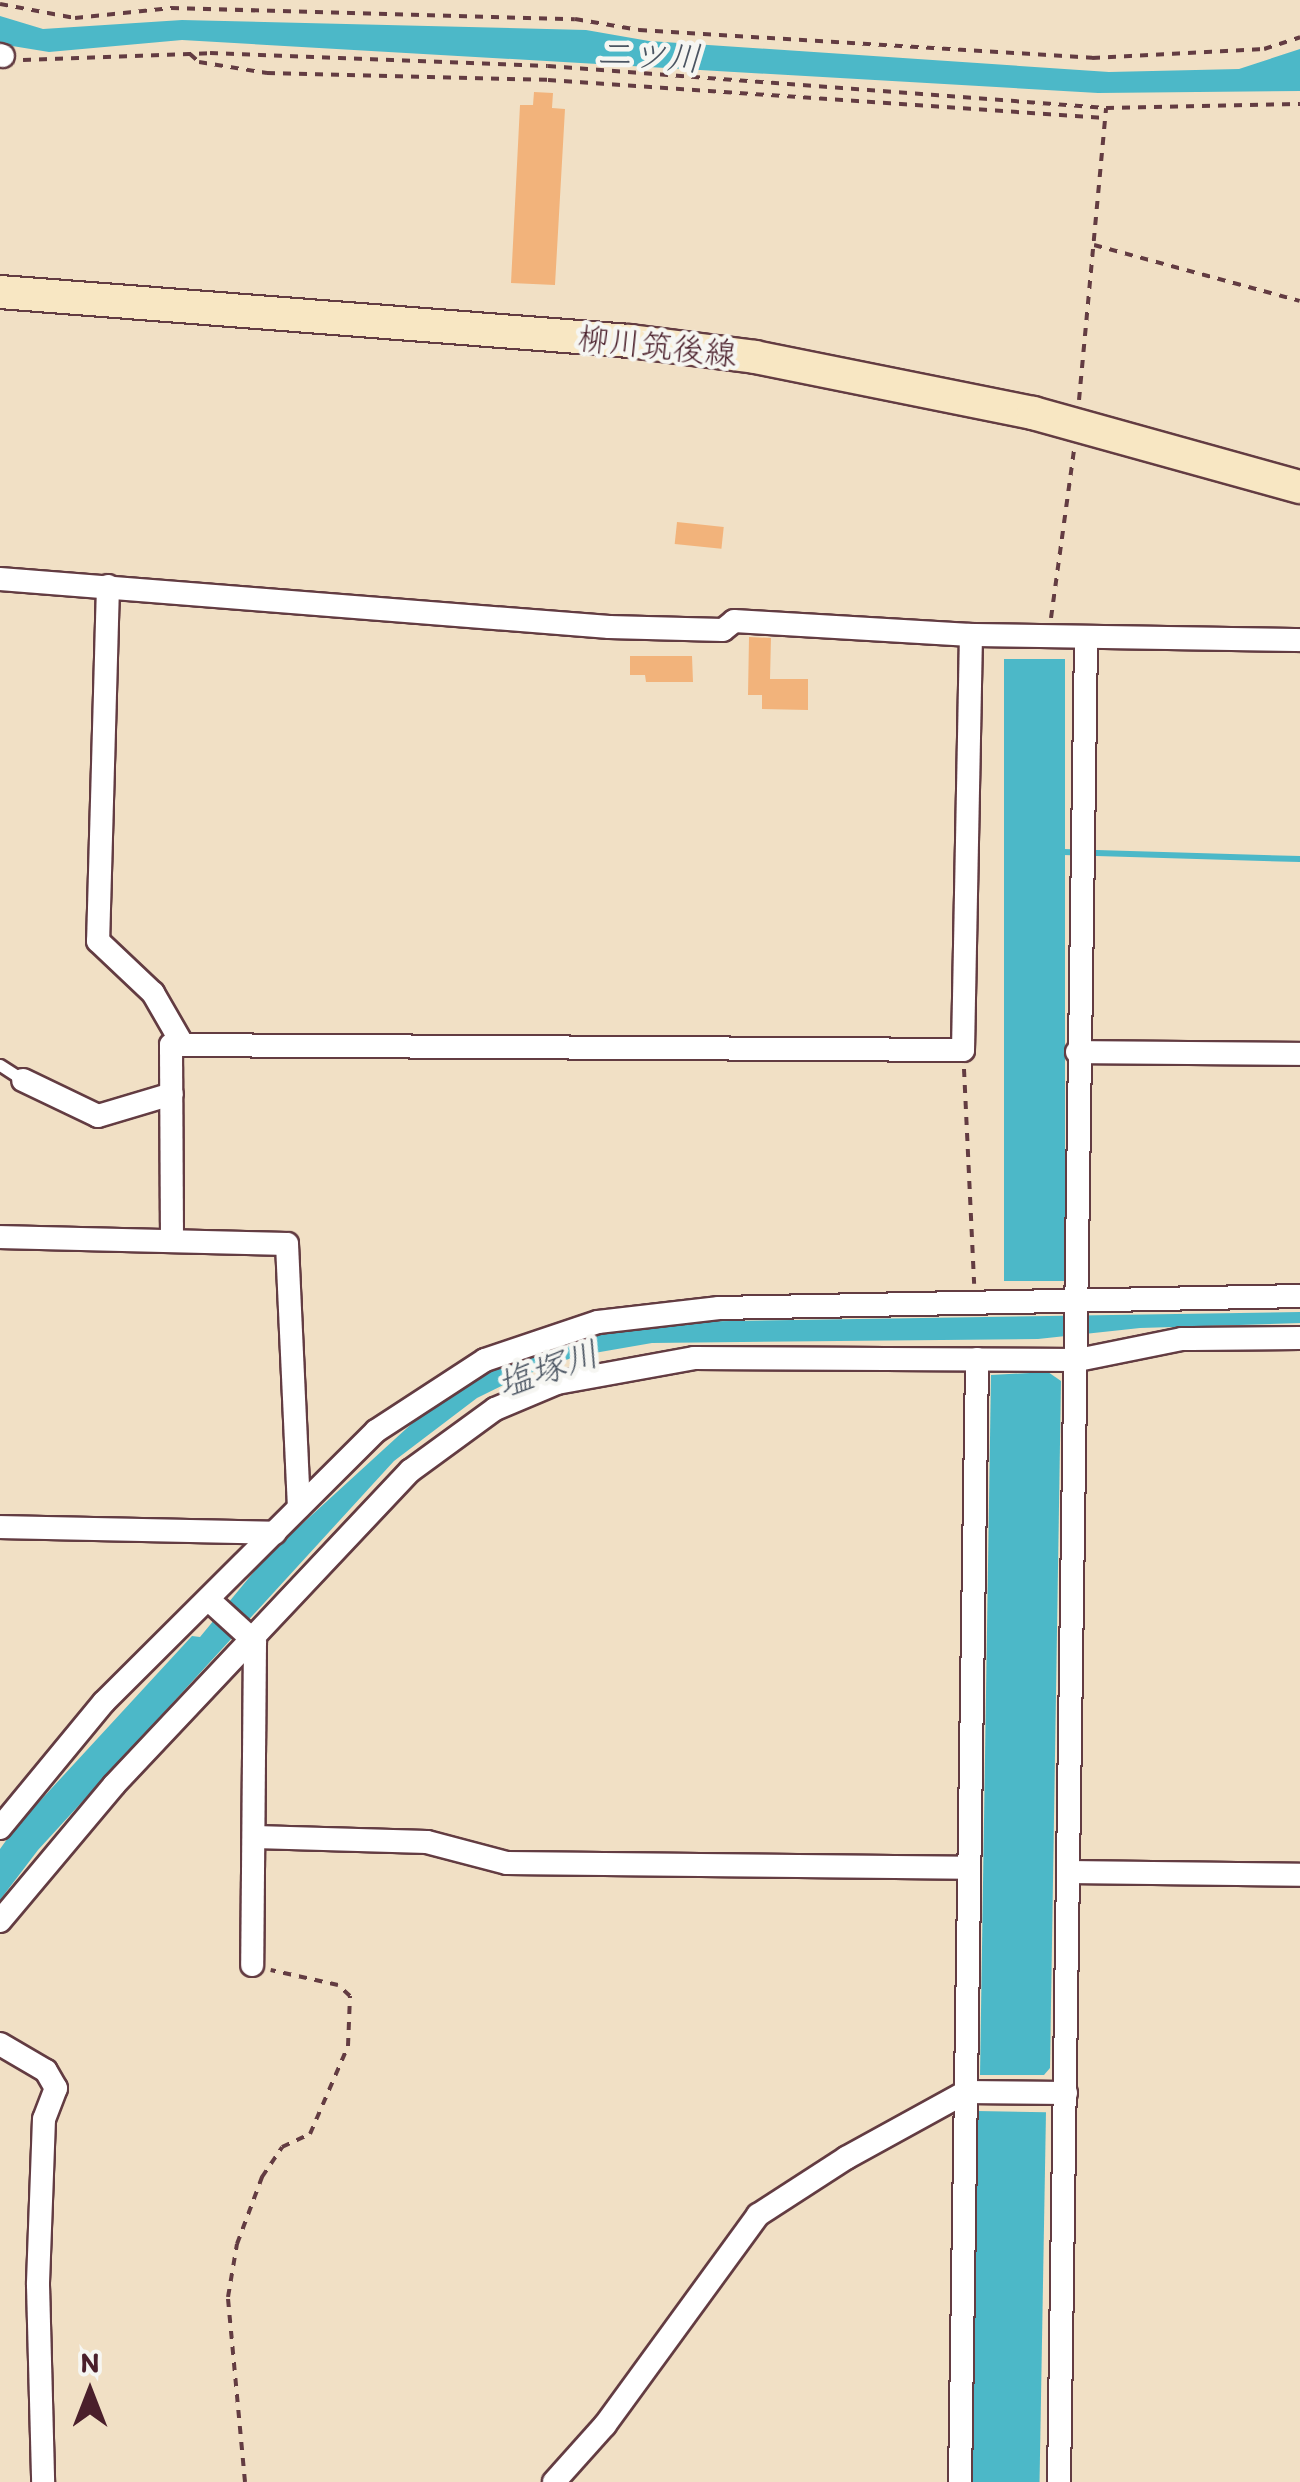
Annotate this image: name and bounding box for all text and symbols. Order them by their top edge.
water label: 二ツ川 [595,32,703,80]
street label: 柳川筑後線 [575,319,739,373]
water label: 塩塚川 [492,1332,604,1406]
north arrow [40,2342,140,2442]
text: N [81,2345,99,2379]

